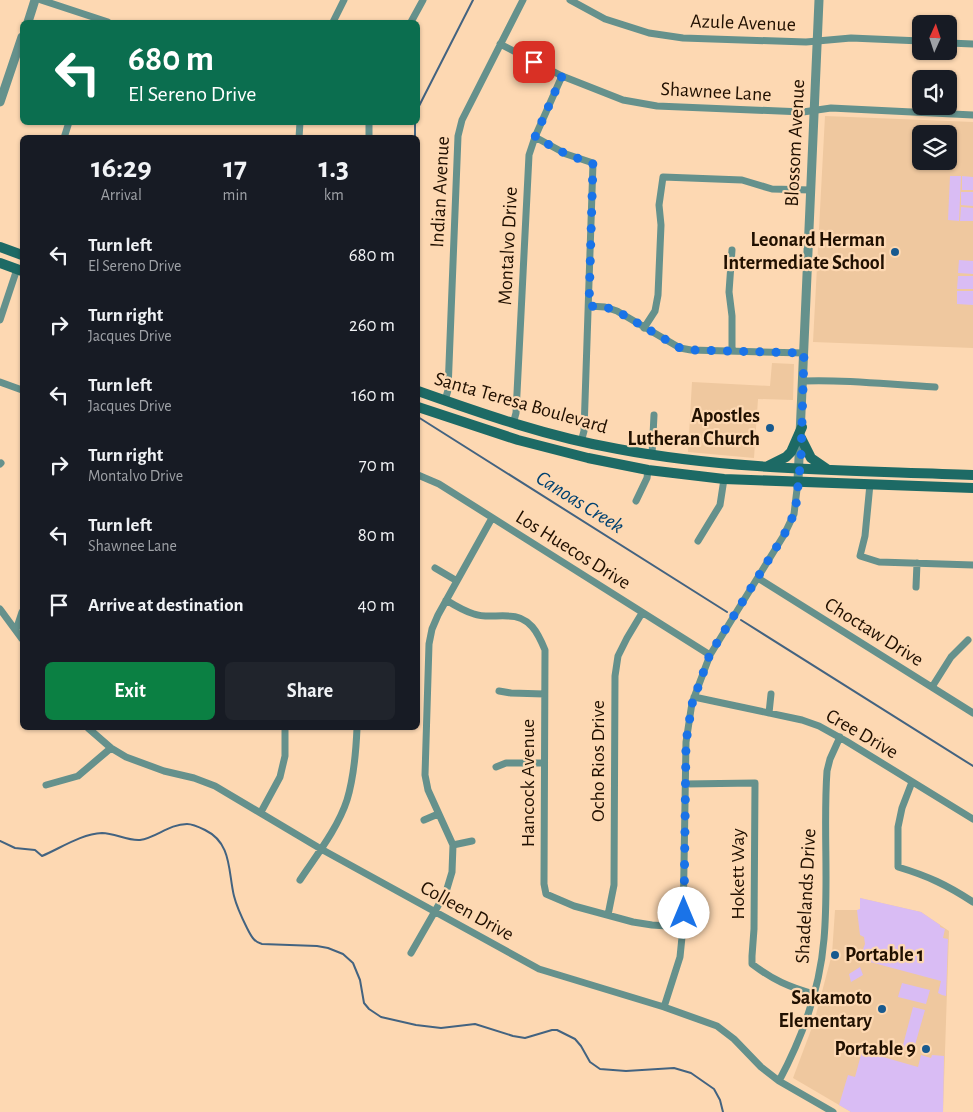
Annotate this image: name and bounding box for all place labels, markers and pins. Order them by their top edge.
pin [513,41,555,83]
place label: Leonard Herman Intermediate School [723,230,885,273]
marker: Leonard Herman Intermediate School [889,246,901,258]
place label: Apostles Lutheran Church [628,406,760,449]
marker: Apostles Lutheran Church [764,422,776,434]
place label: Portable 1 [845,945,924,965]
marker: Portable 1 [829,949,841,961]
place label: Sakamoto Elementary [779,988,872,1031]
marker: Sakamoto Elementary [876,1003,888,1015]
place label: Portable 9 [835,1039,916,1059]
marker: Portable 9 [920,1043,932,1055]

